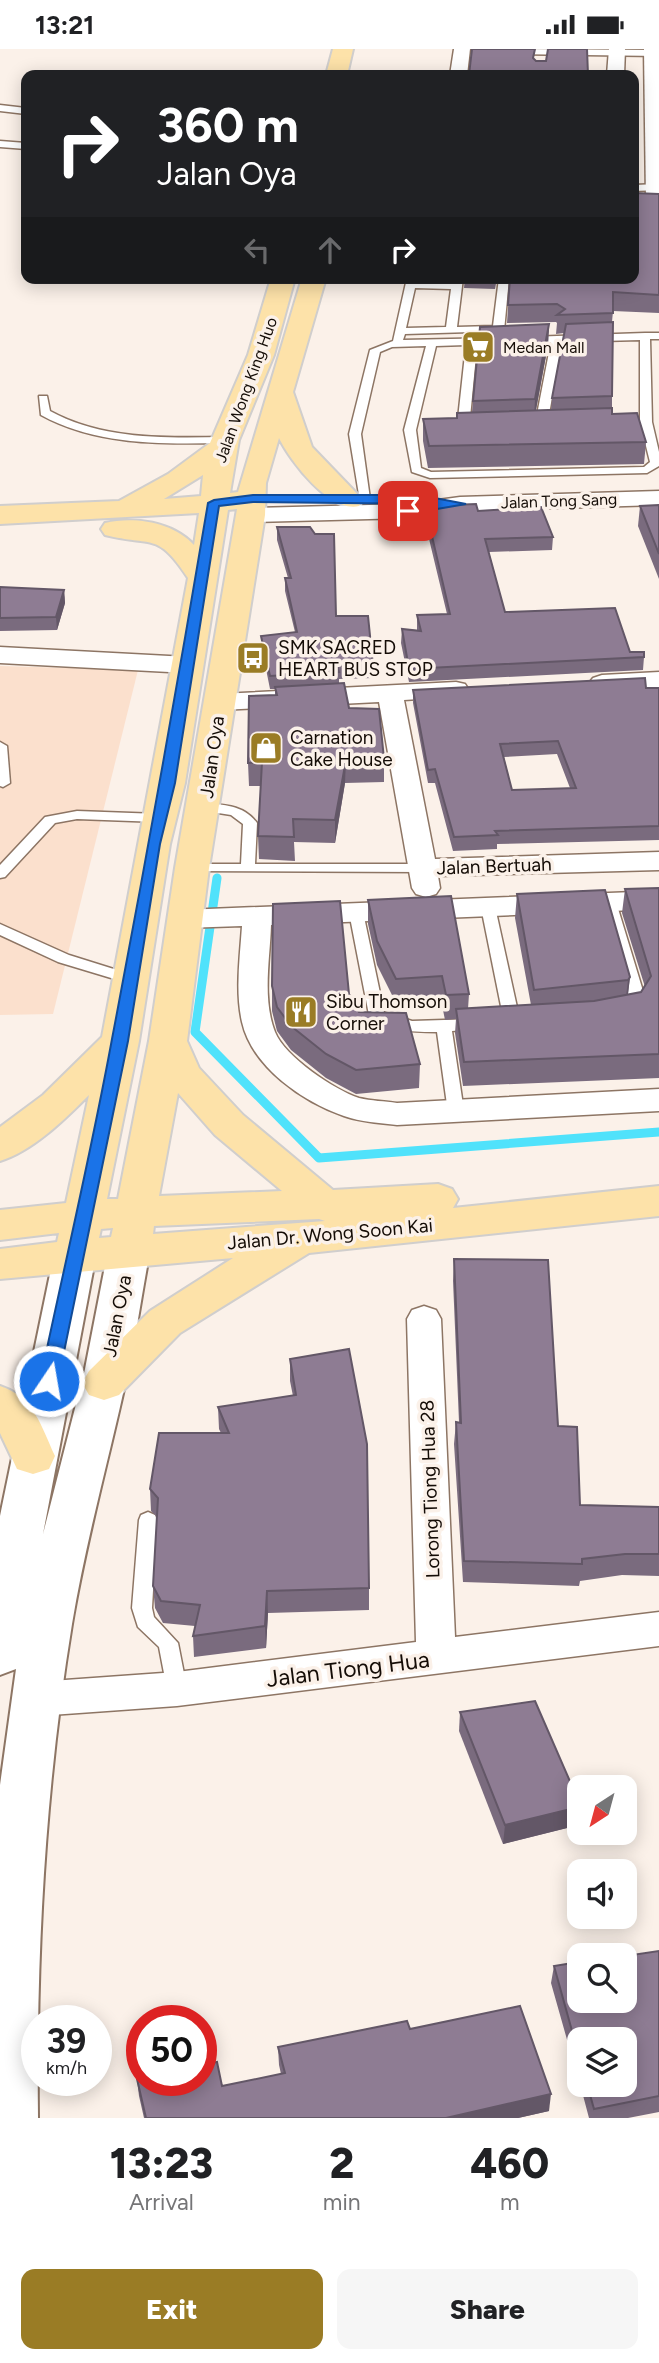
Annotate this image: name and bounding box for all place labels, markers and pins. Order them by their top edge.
supermarket icon: Medan Mall [459,328,497,366]
place label: Medan Mall [503,338,584,357]
pin [378,481,438,541]
place label: SMK SACRED HEART BUS STOP [278,636,433,681]
bus stop icon: SMK SACRED HEART BUS STOP [234,639,272,677]
place label: Carnation Cake House [290,726,393,771]
shop icon: Carnation Cake House [247,729,285,767]
place label: Sibu Thomson Corner [326,990,447,1035]
restaurant icon: Sibu Thomson Corner [282,993,320,1031]

